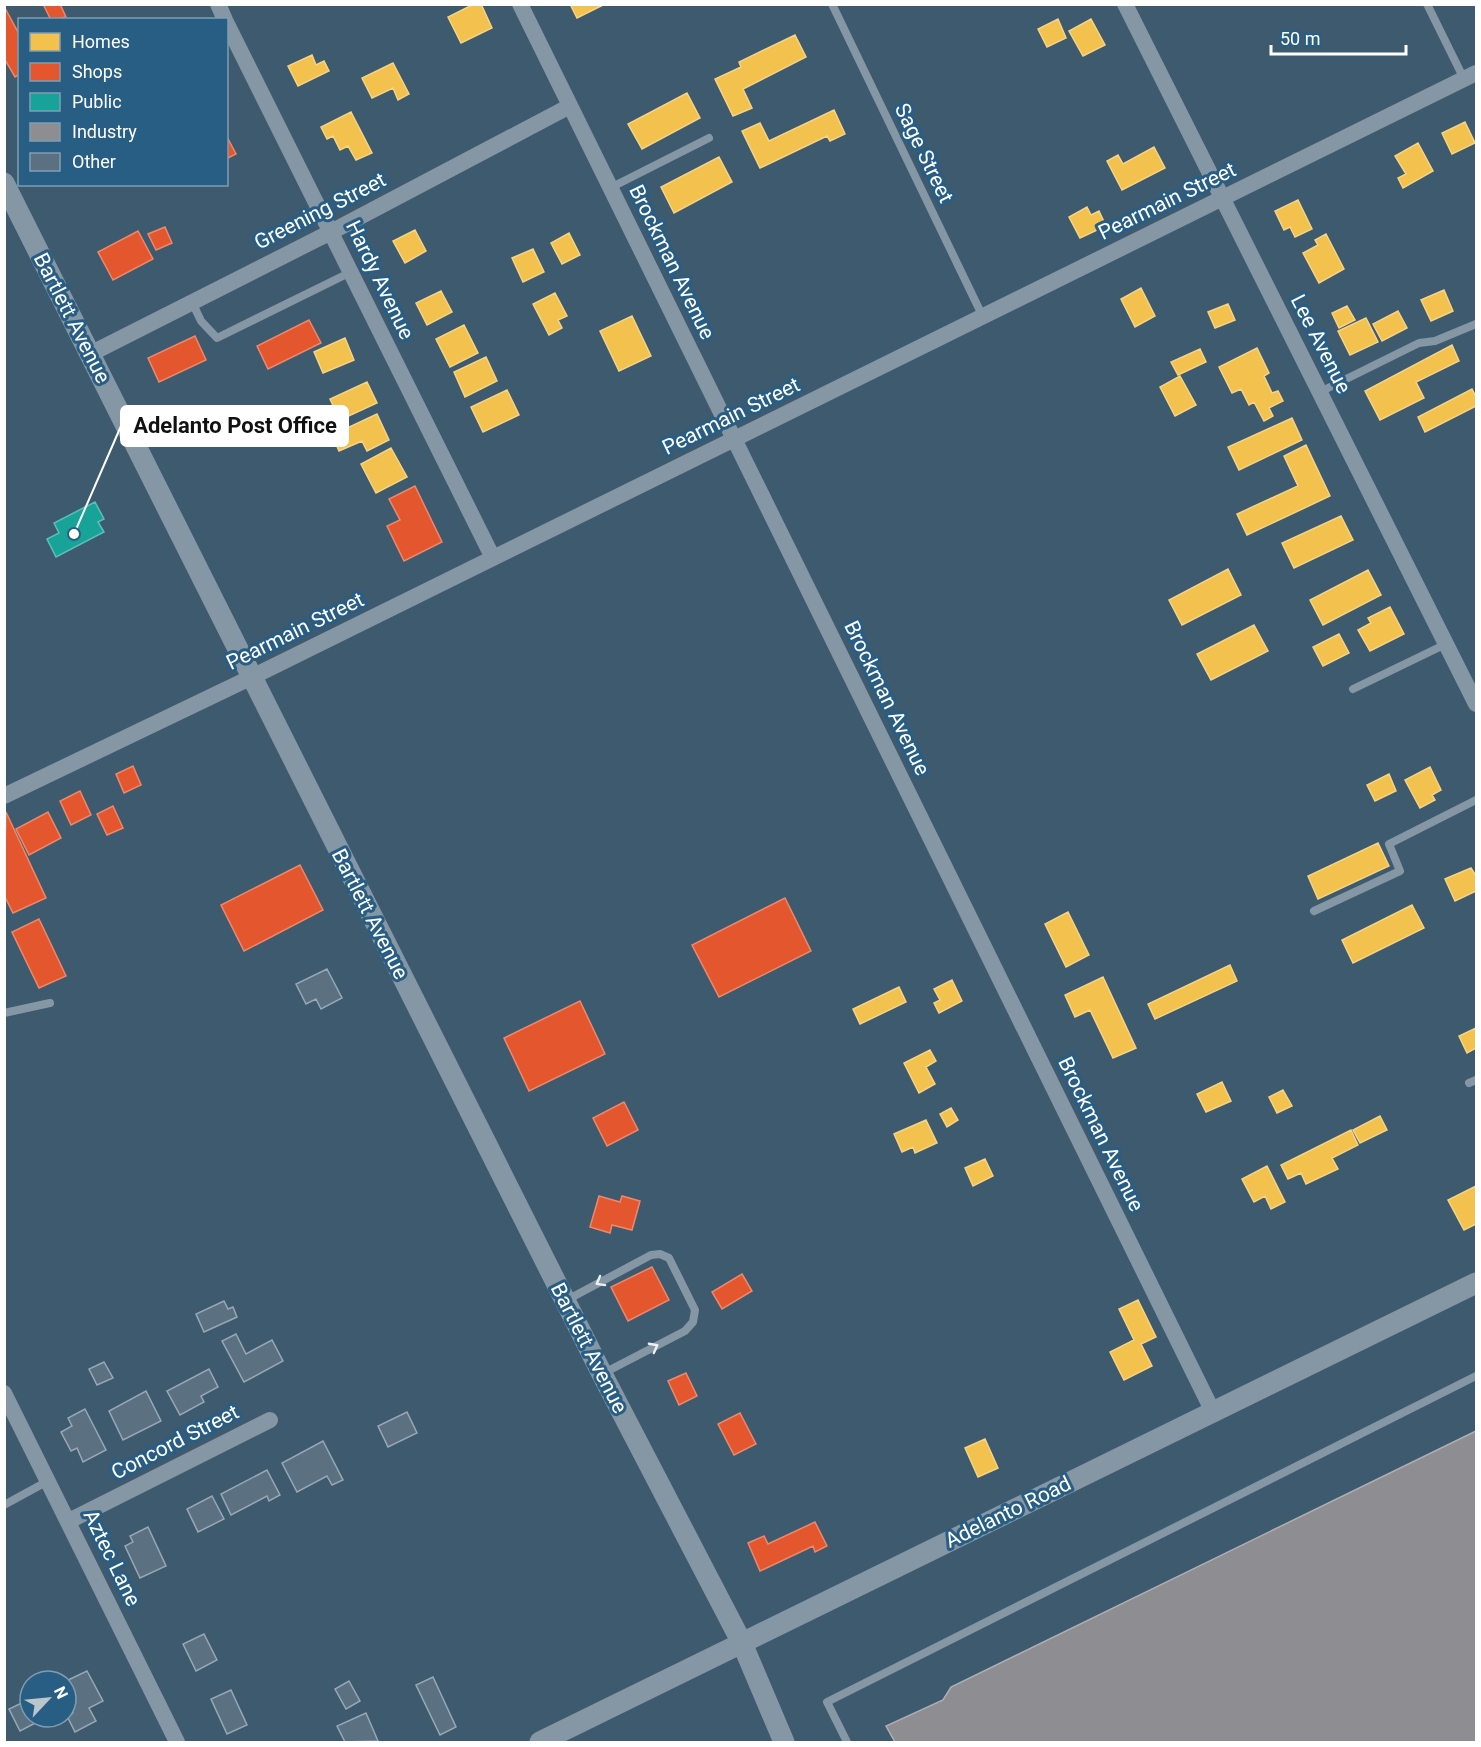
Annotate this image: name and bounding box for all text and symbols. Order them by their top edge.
legend [18,18,228,186]
scale bar [1271,18,1406,56]
text: 50 m [1280,28,1320,49]
text: Homes [72,31,130,52]
text: Shops [72,61,122,82]
text: Public [72,91,122,112]
street label: Sage Street [890,99,958,207]
text: Industry [72,121,137,142]
text: Other [72,151,116,172]
street label: Pearmain Street [1094,157,1240,245]
street label: Greening Street [250,168,390,254]
street label: Brockman Avenue [624,181,720,343]
street label: Hardy Avenue [341,217,419,343]
street label: Bartlett Avenue [29,249,115,387]
street label: Lee Avenue [1286,291,1356,397]
street label: Pearmain Street [658,372,804,460]
callout: Adelanto Post Office [121,406,348,446]
text: Adelanto Post Office [133,413,337,438]
street label: Pearmain Street [222,587,368,675]
street label: Brockman Avenue [839,617,935,779]
street label: Bartlett Avenue [327,845,413,983]
street label: Brockman Avenue [1053,1053,1149,1215]
one-way arrow [596,1275,606,1286]
street label: Bartlett Avenue [546,1279,632,1417]
one-way arrow [647,1343,658,1354]
street label: Concord Street [107,1400,243,1484]
street label: Adelanto Road [941,1471,1075,1553]
street label: Aztec Lane [78,1506,146,1610]
north arrow [18,1669,78,1729]
text: N [50,1683,72,1702]

